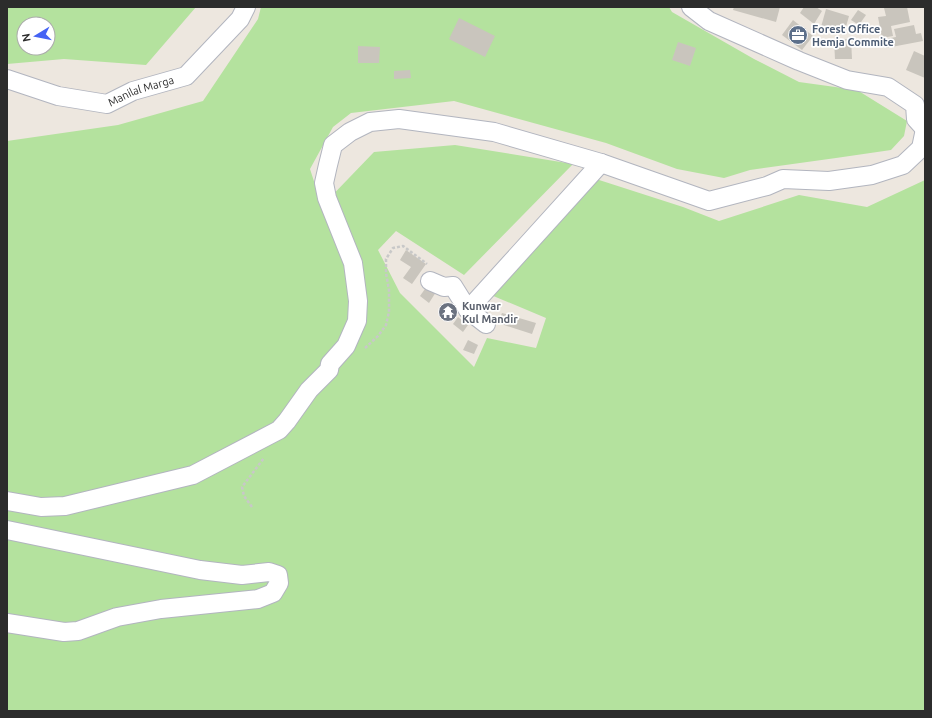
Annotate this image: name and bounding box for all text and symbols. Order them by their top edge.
north arrow [16,16,56,56]
place label: Forest Office Hemja Commite [812,23,894,48]
office icon: Forest Office Hemja Commite [787,24,809,46]
text: N [20,33,33,43]
street label: Manilal Marga [106,74,175,109]
place label: Kunwar Kul Mandir [462,300,518,325]
temple icon: Kunwar Kul Mandir [437,301,459,323]

